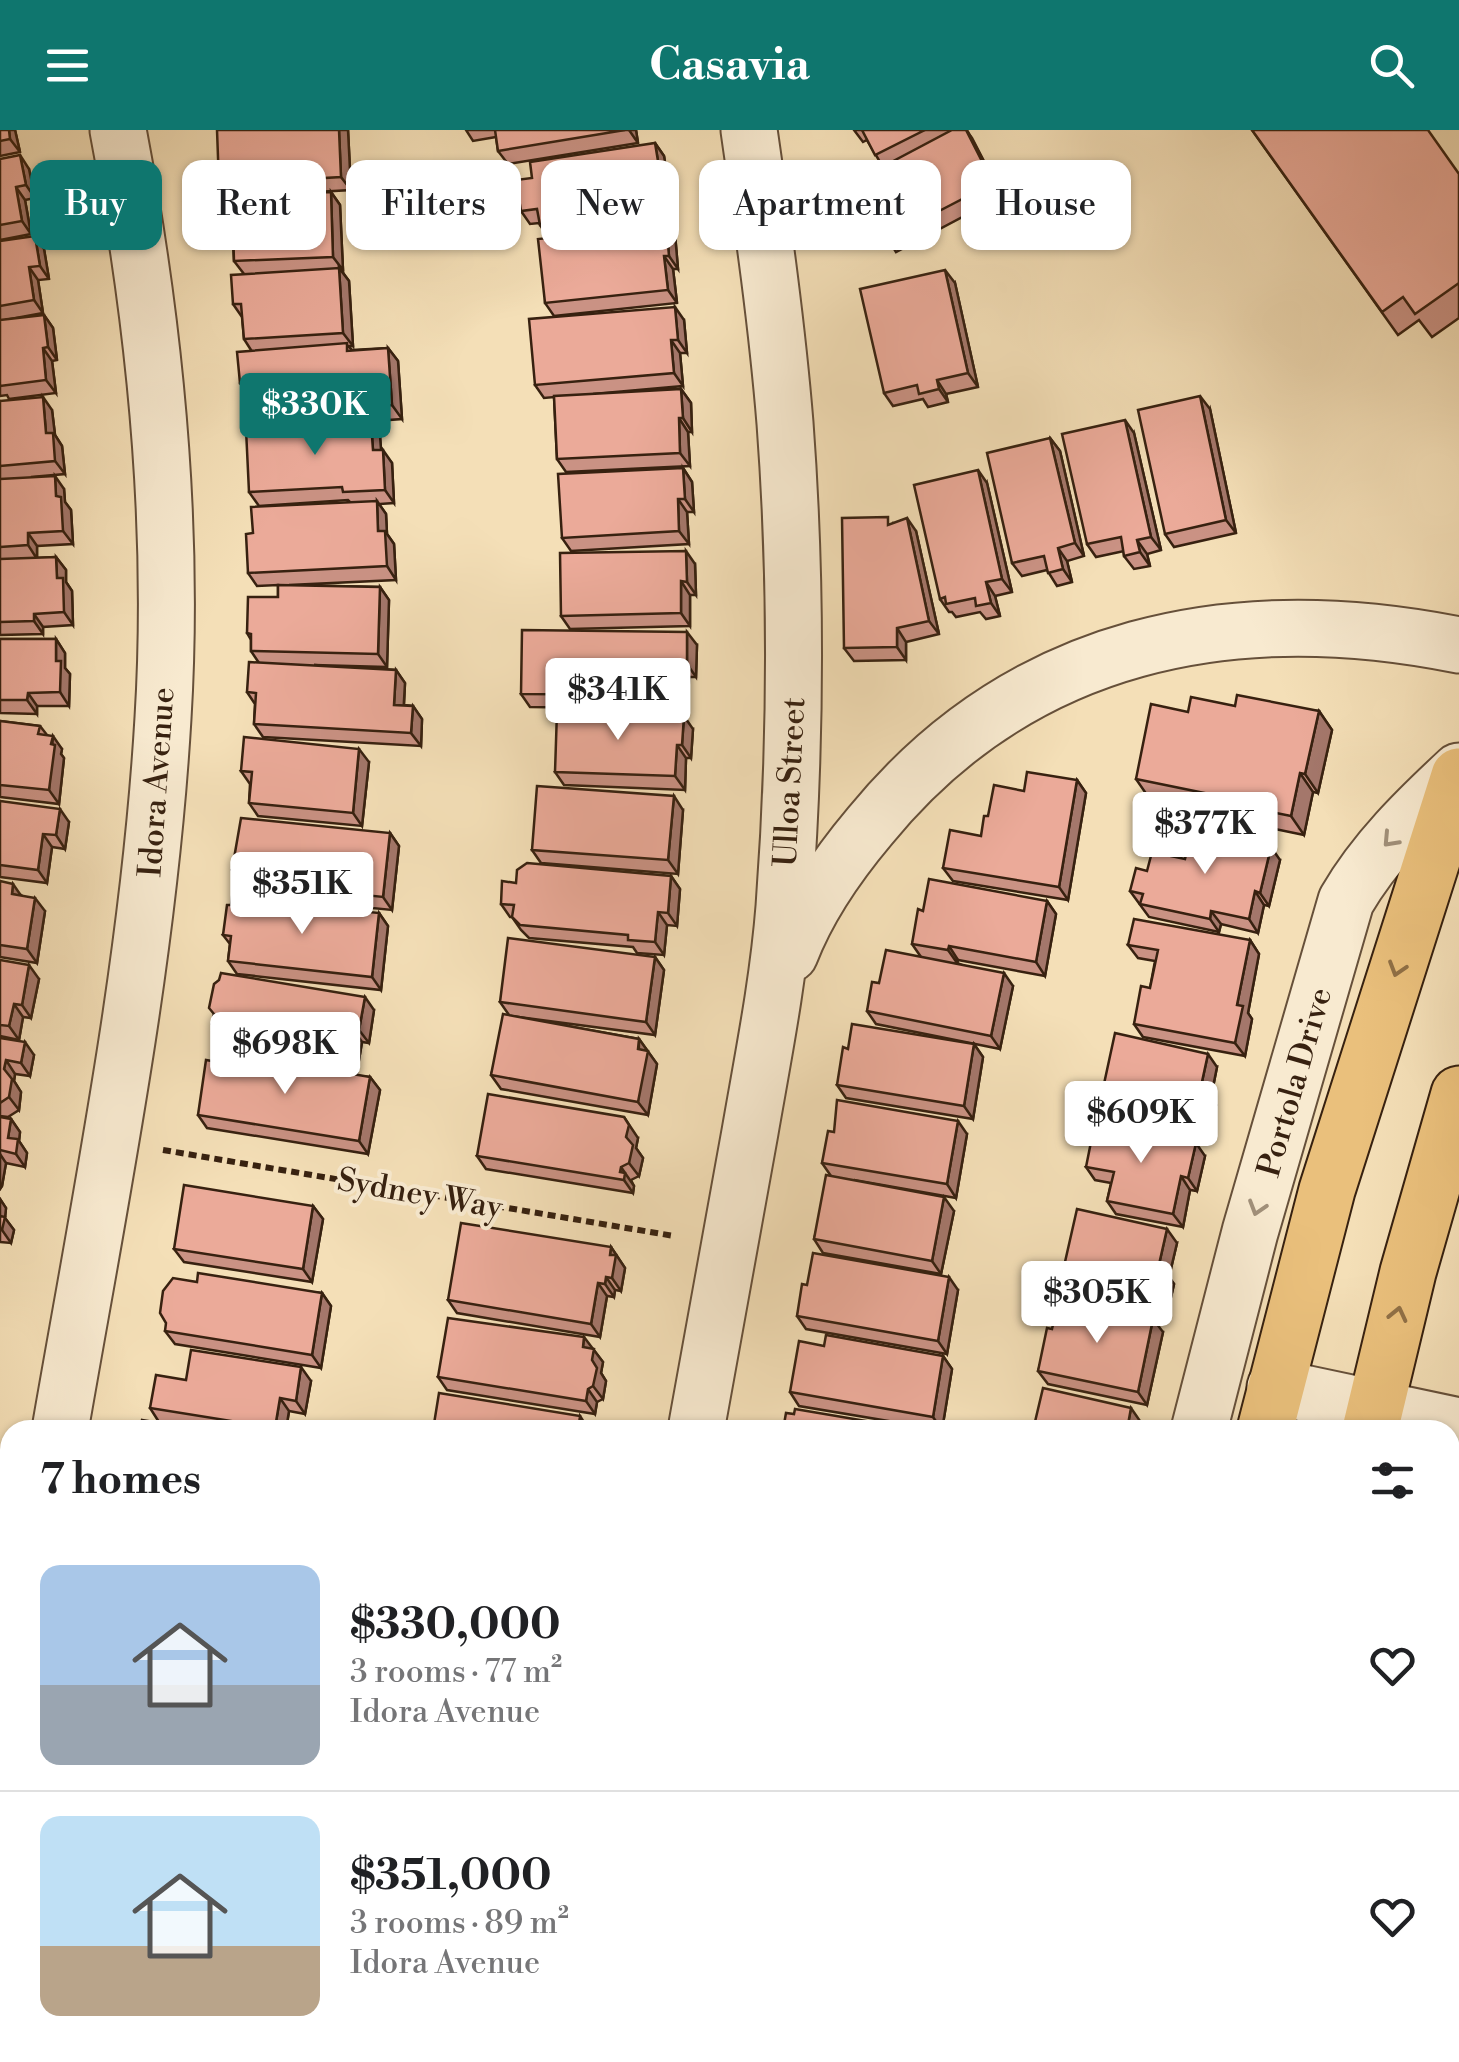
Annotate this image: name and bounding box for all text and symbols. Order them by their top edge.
text: Casavia [649,37,810,94]
icon: menu [40,38,95,93]
icon: search [1364,38,1419,93]
chip: Buy [30,160,162,250]
chip: Rent [182,160,326,250]
chip: Filters [346,160,521,250]
chip: New [541,160,679,250]
chip: Apartment [699,160,941,250]
chip: House [961,160,1131,250]
pin: $330K [245,373,385,458]
text: $330K [262,385,368,425]
pin: $341K [548,658,688,743]
text: $341K [567,670,669,710]
street label: Idora Avenue [130,686,184,878]
street label: Ulloa Street [766,696,814,868]
pin: $377K [1135,792,1275,877]
text: $377K [1155,804,1255,844]
one-way arrow [1384,828,1402,847]
pin: $351K [232,852,372,937]
text: $351K [252,864,352,904]
one-way arrow [1388,960,1409,977]
street label: Portola Drive [1249,983,1341,1182]
pin: $698K [215,1012,355,1097]
text: $698K [232,1024,338,1064]
pin: $609K [1071,1081,1211,1166]
text: $609K [1087,1093,1195,1133]
street label: Sydney Way [334,1160,506,1228]
one-way arrow [1248,1199,1269,1216]
pin: $305K [1027,1261,1167,1346]
text: $305K [1043,1273,1151,1313]
one-way arrow [1386,1306,1407,1323]
icon: filters [1365,1453,1420,1508]
text: 7 homes [40,1454,201,1507]
text: $330,000 [350,1599,561,1652]
icon: home [120,1605,240,1725]
icon: heart [1365,1638,1420,1693]
text: 3 rooms · 77 m² [350,1652,562,1692]
text: Idora Avenue [350,1692,540,1732]
text: $351,000 [350,1850,551,1903]
icon: home [120,1856,240,1976]
icon: heart [1365,1889,1420,1944]
text: 3 rooms · 89 m² [350,1903,569,1943]
text: Idora Avenue [350,1943,540,1983]

